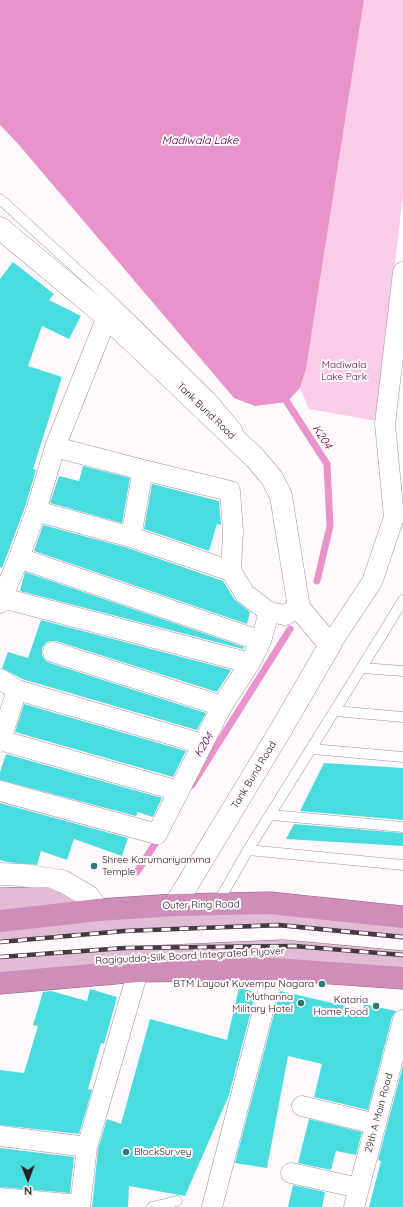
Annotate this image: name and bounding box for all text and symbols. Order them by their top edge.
water label: Madiwala Lake [162,134,238,148]
park label: Madiwala Lake Park [321,359,367,382]
street label: Tank Bund Road [174,380,238,442]
water label: K204 [309,423,335,451]
water label: K204 [192,731,216,759]
street label: Tank Bund Road [229,739,279,811]
place label: Shree Karumariyamma Temple [102,854,211,878]
marker: Shree Karumariyamma Temple [89,861,99,871]
street label: Outer Ring Road [162,898,240,912]
street label: Ragigudda-Silk Board Integrated Flyover [95,945,285,967]
place label: BTM Layout Kuvempu Nagara [174,978,314,990]
marker: BTM Layout Kuvempu Nagara [317,979,327,989]
place label: Muthanna Military Hotel [232,991,293,1014]
place label: Kataria Home Food [314,994,368,1018]
marker: Muthanna Military Hotel [296,998,306,1008]
marker: Kataria Home Food [371,1001,381,1011]
street label: 29th A Main Road [363,1072,395,1154]
place label: BlockSurvey [134,1146,191,1158]
marker: BlockSurvey [121,1147,131,1157]
north arrow [8,1159,48,1199]
text: N [24,1184,32,1198]

